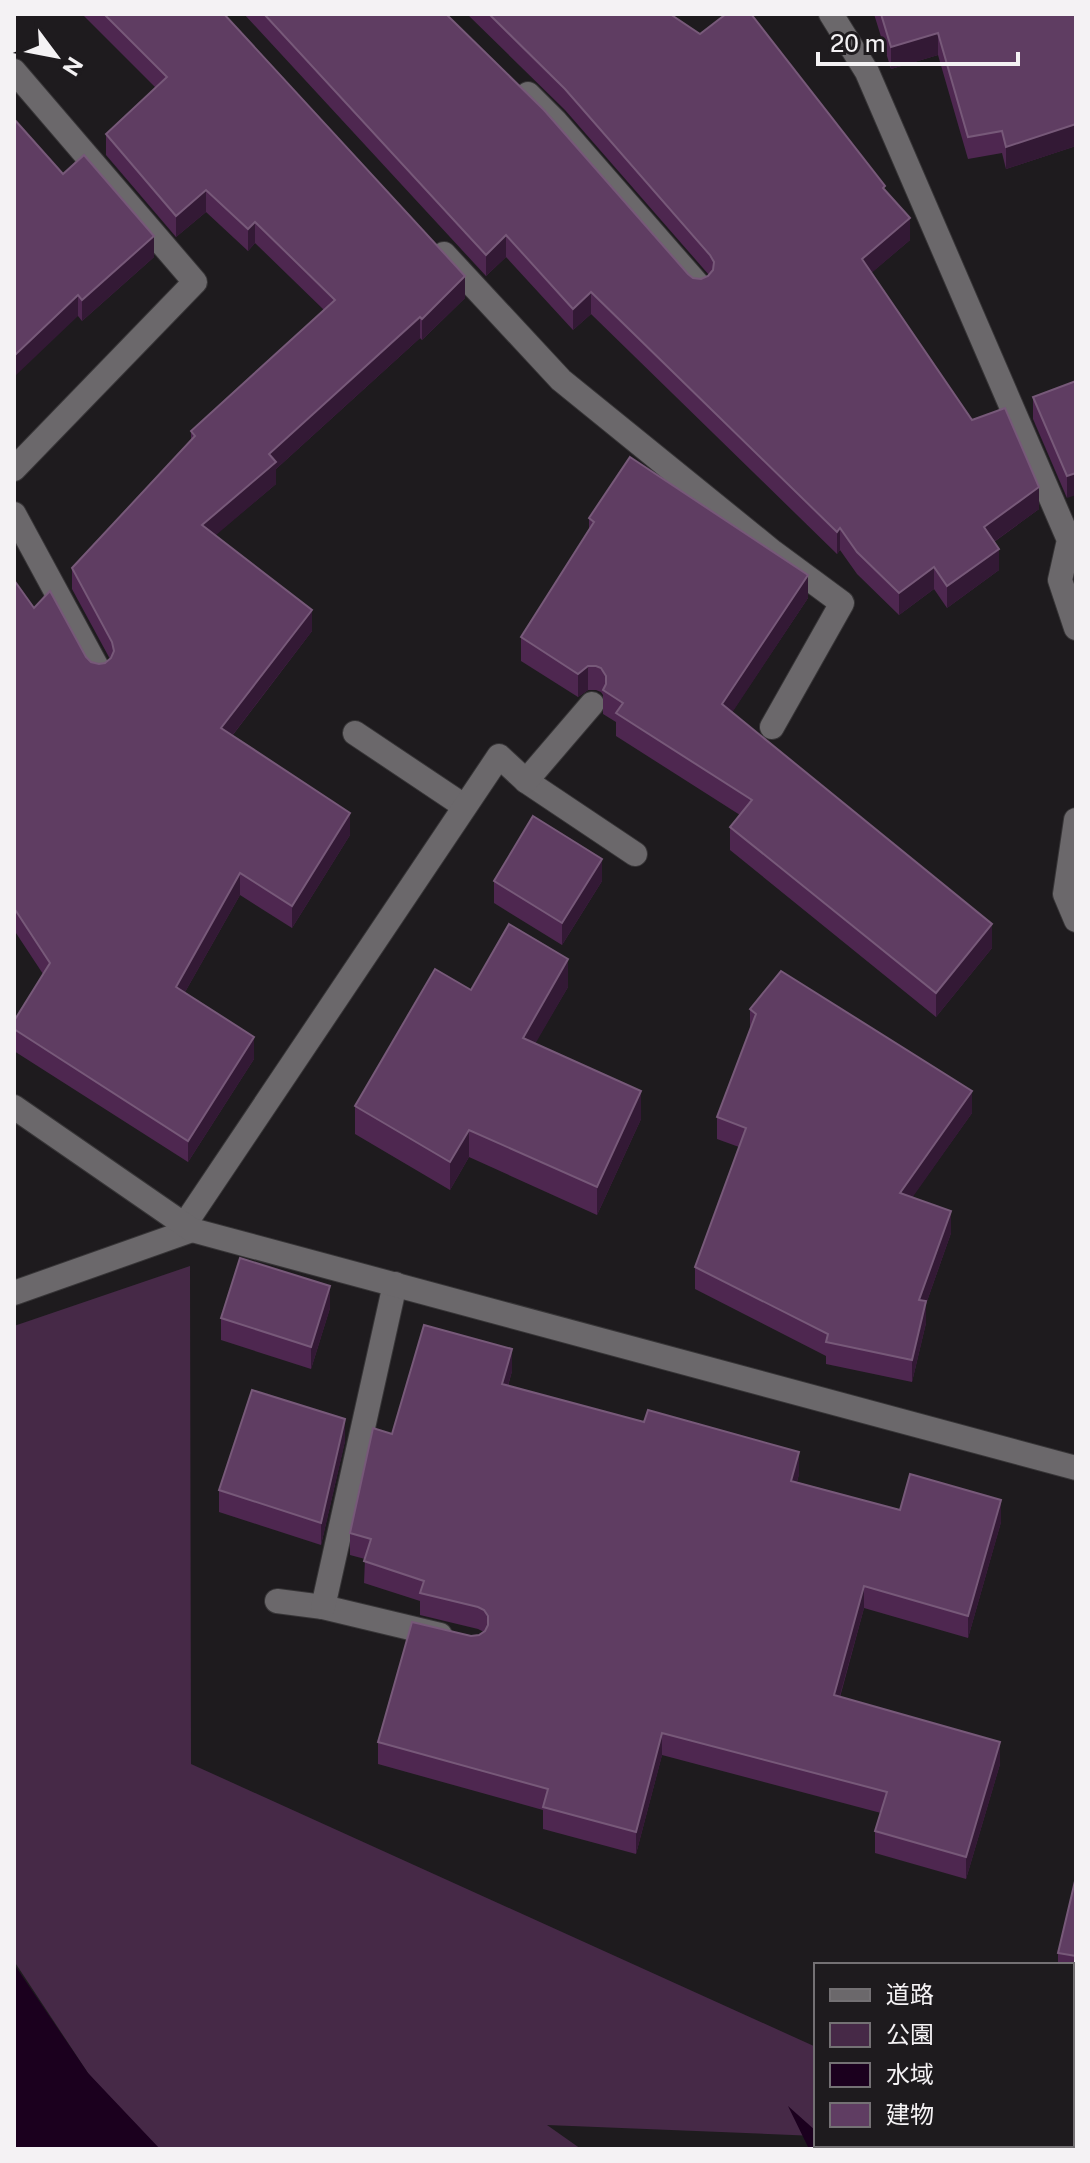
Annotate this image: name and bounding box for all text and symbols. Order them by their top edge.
north arrow [16,16,96,96]
scale bar [818,16,1018,66]
text: 20 m [830,29,886,57]
text: N [57,52,89,81]
legend [814,1963,1074,2147]
text: 道路 [886,1980,934,2008]
text: 公園 [886,2020,934,2048]
text: 水域 [886,2060,934,2088]
text: 建物 [886,2100,934,2128]

